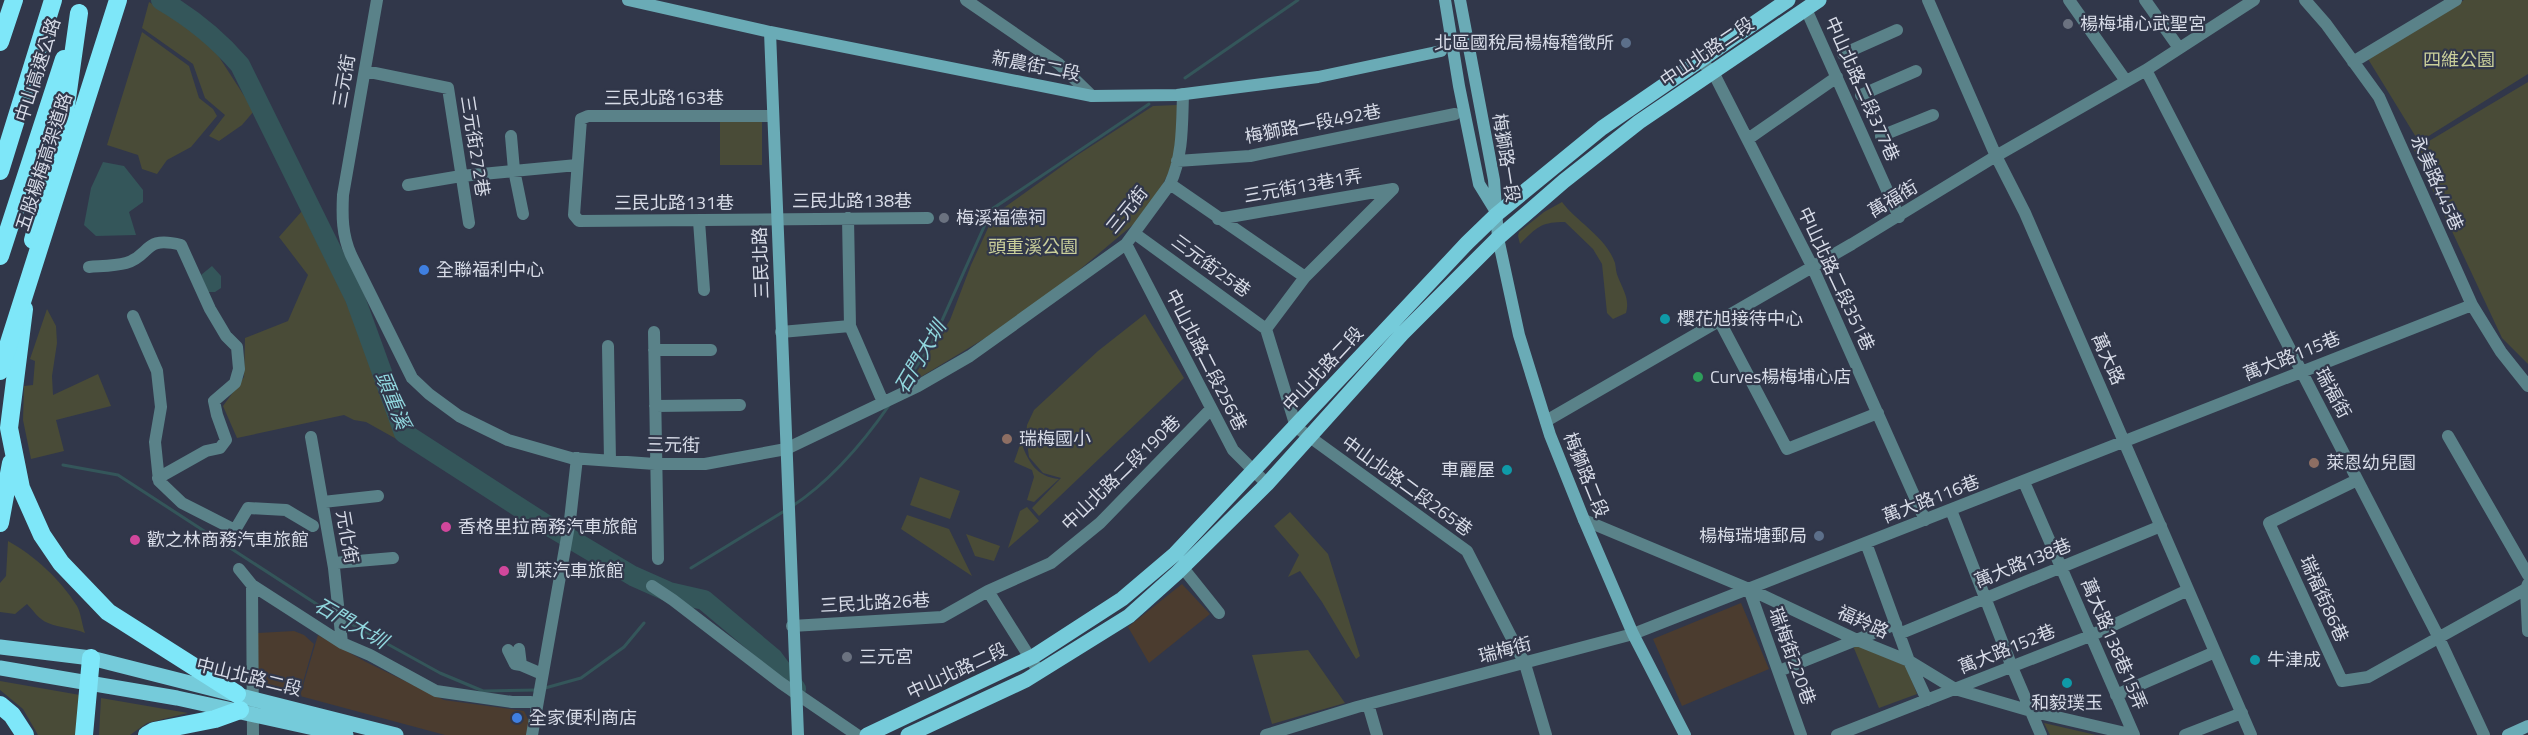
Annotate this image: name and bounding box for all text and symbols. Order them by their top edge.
street label: 中山北路二段 [1654,10,1759,93]
place label: 楊梅埔心武聖宮 [2080,10,2206,37]
street label: 中山北路二段377巷 [1818,12,1907,166]
street label: 中山高速公路 [8,14,67,125]
marker: 楊梅埔心武聖宮 [2061,17,2075,31]
place label: 北區國稅局楊梅稽徵所 [1434,29,1614,56]
marker: 北區國稅局楊梅稽徵所 [1619,36,1633,50]
street label: 新農街二段 [989,44,1083,87]
park label: 四維公園 [2423,46,2495,73]
street label: 三元街 [326,52,361,110]
street label: 三民北路163巷 [604,84,724,111]
street label: 五股楊梅高架道路 [8,89,79,234]
street label: 三元街272巷 [454,93,497,199]
street label: 梅獅路一段492巷 [1242,97,1383,150]
street label: 梅獅路一段 [1486,111,1527,204]
street label: 永美路445巷 [2404,131,2471,235]
street label: 三元街13巷1弄 [1241,162,1364,209]
street label: 萬福街 [1863,173,1923,224]
street label: 三元街 [1099,180,1154,239]
street label: 三民北路138巷 [792,187,912,214]
street label: 三民北路131巷 [614,189,734,216]
street label: 中山北路二段351巷 [1791,202,1882,355]
place label: 梅溪福德祠 [956,204,1046,231]
marker: 梅溪福德祠 [937,211,951,225]
street label: 三民北路 [746,227,775,299]
street label: 三元街25巷 [1166,228,1257,304]
park label: 頭重溪公園 [988,233,1078,260]
place label: 全聯福利中心 [436,256,544,283]
marker: 全聯福利中心 [417,263,431,277]
street label: 中山北路二段256巷 [1159,284,1254,436]
place label: 櫻花旭接待中心 [1677,305,1803,332]
water label: 石門大圳 [886,312,955,399]
marker: 櫻花旭接待中心 [1658,312,1672,326]
street label: 中山北路二段 [1276,320,1369,417]
street label: 萬大路115巷 [2239,324,2344,387]
street label: 萬大路 [2085,329,2132,389]
place label: Curves楊梅埔心店 [1710,363,1851,390]
street label: 瑞福街 [2309,363,2358,423]
water label: 頭重溪 [368,366,420,436]
marker: Curves楊梅埔心店 [1691,370,1705,384]
street label: 中山北路二段190巷 [1055,409,1186,537]
place label: 瑞梅國小 [1019,425,1091,452]
street label: 梅獅路二段 [1557,428,1616,522]
street label: 中山北路二段265巷 [1336,429,1478,542]
street label: 三元街 [646,431,700,458]
marker: 瑞梅國小 [1000,432,1014,446]
place label: 萊恩幼兒園 [2326,449,2416,476]
place label: 車麗屋 [1441,456,1495,483]
marker: 萊恩幼兒園 [2307,456,2321,470]
marker: 車麗屋 [1500,463,1514,477]
street label: 萬大路116巷 [1878,468,1983,529]
street label: 元化街 [330,508,365,566]
place label: 香格里拉商務汽車旅館 [458,513,638,540]
marker: 香格里拉商務汽車旅館 [439,520,453,534]
place label: 楊梅瑞塘郵局 [1699,522,1807,549]
place label: 歡之林商務汽車旅館 [147,526,309,553]
marker: 楊梅瑞塘郵局 [1812,529,1826,543]
street label: 萬大路138巷 [1970,531,2075,594]
marker: 歡之林商務汽車旅館 [128,533,142,547]
street label: 瑞福街86巷 [2293,551,2356,646]
place label: 凱萊汽車旅館 [516,557,624,584]
marker: 凱萊汽車旅館 [497,564,511,578]
street label: 萬大路138巷15弄 [2075,574,2154,714]
street label: 三民北路26巷 [819,586,931,619]
water label: 石門大圳 [309,589,396,657]
street label: 福羚路 [1833,598,1893,645]
street label: 瑞梅街220巷 [1762,603,1823,708]
street label: 萬大路152巷 [1954,617,2059,680]
street label: 瑞梅街 [1475,629,1534,670]
street label: 中山北路二段 [902,635,1011,706]
place label: 三元宮 [859,643,913,670]
place label: 牛津成 [2267,646,2321,673]
street label: 中山北路二段 [193,650,305,703]
marker: 三元宮 [840,650,854,664]
marker: 牛津成 [2248,653,2262,667]
marker: 和毅璞玉 [2060,676,2074,690]
place label: 和毅璞玉 [2031,689,2103,716]
place label: 全家便利商店 [529,704,637,731]
marker: 全家便利商店 [510,711,524,725]

